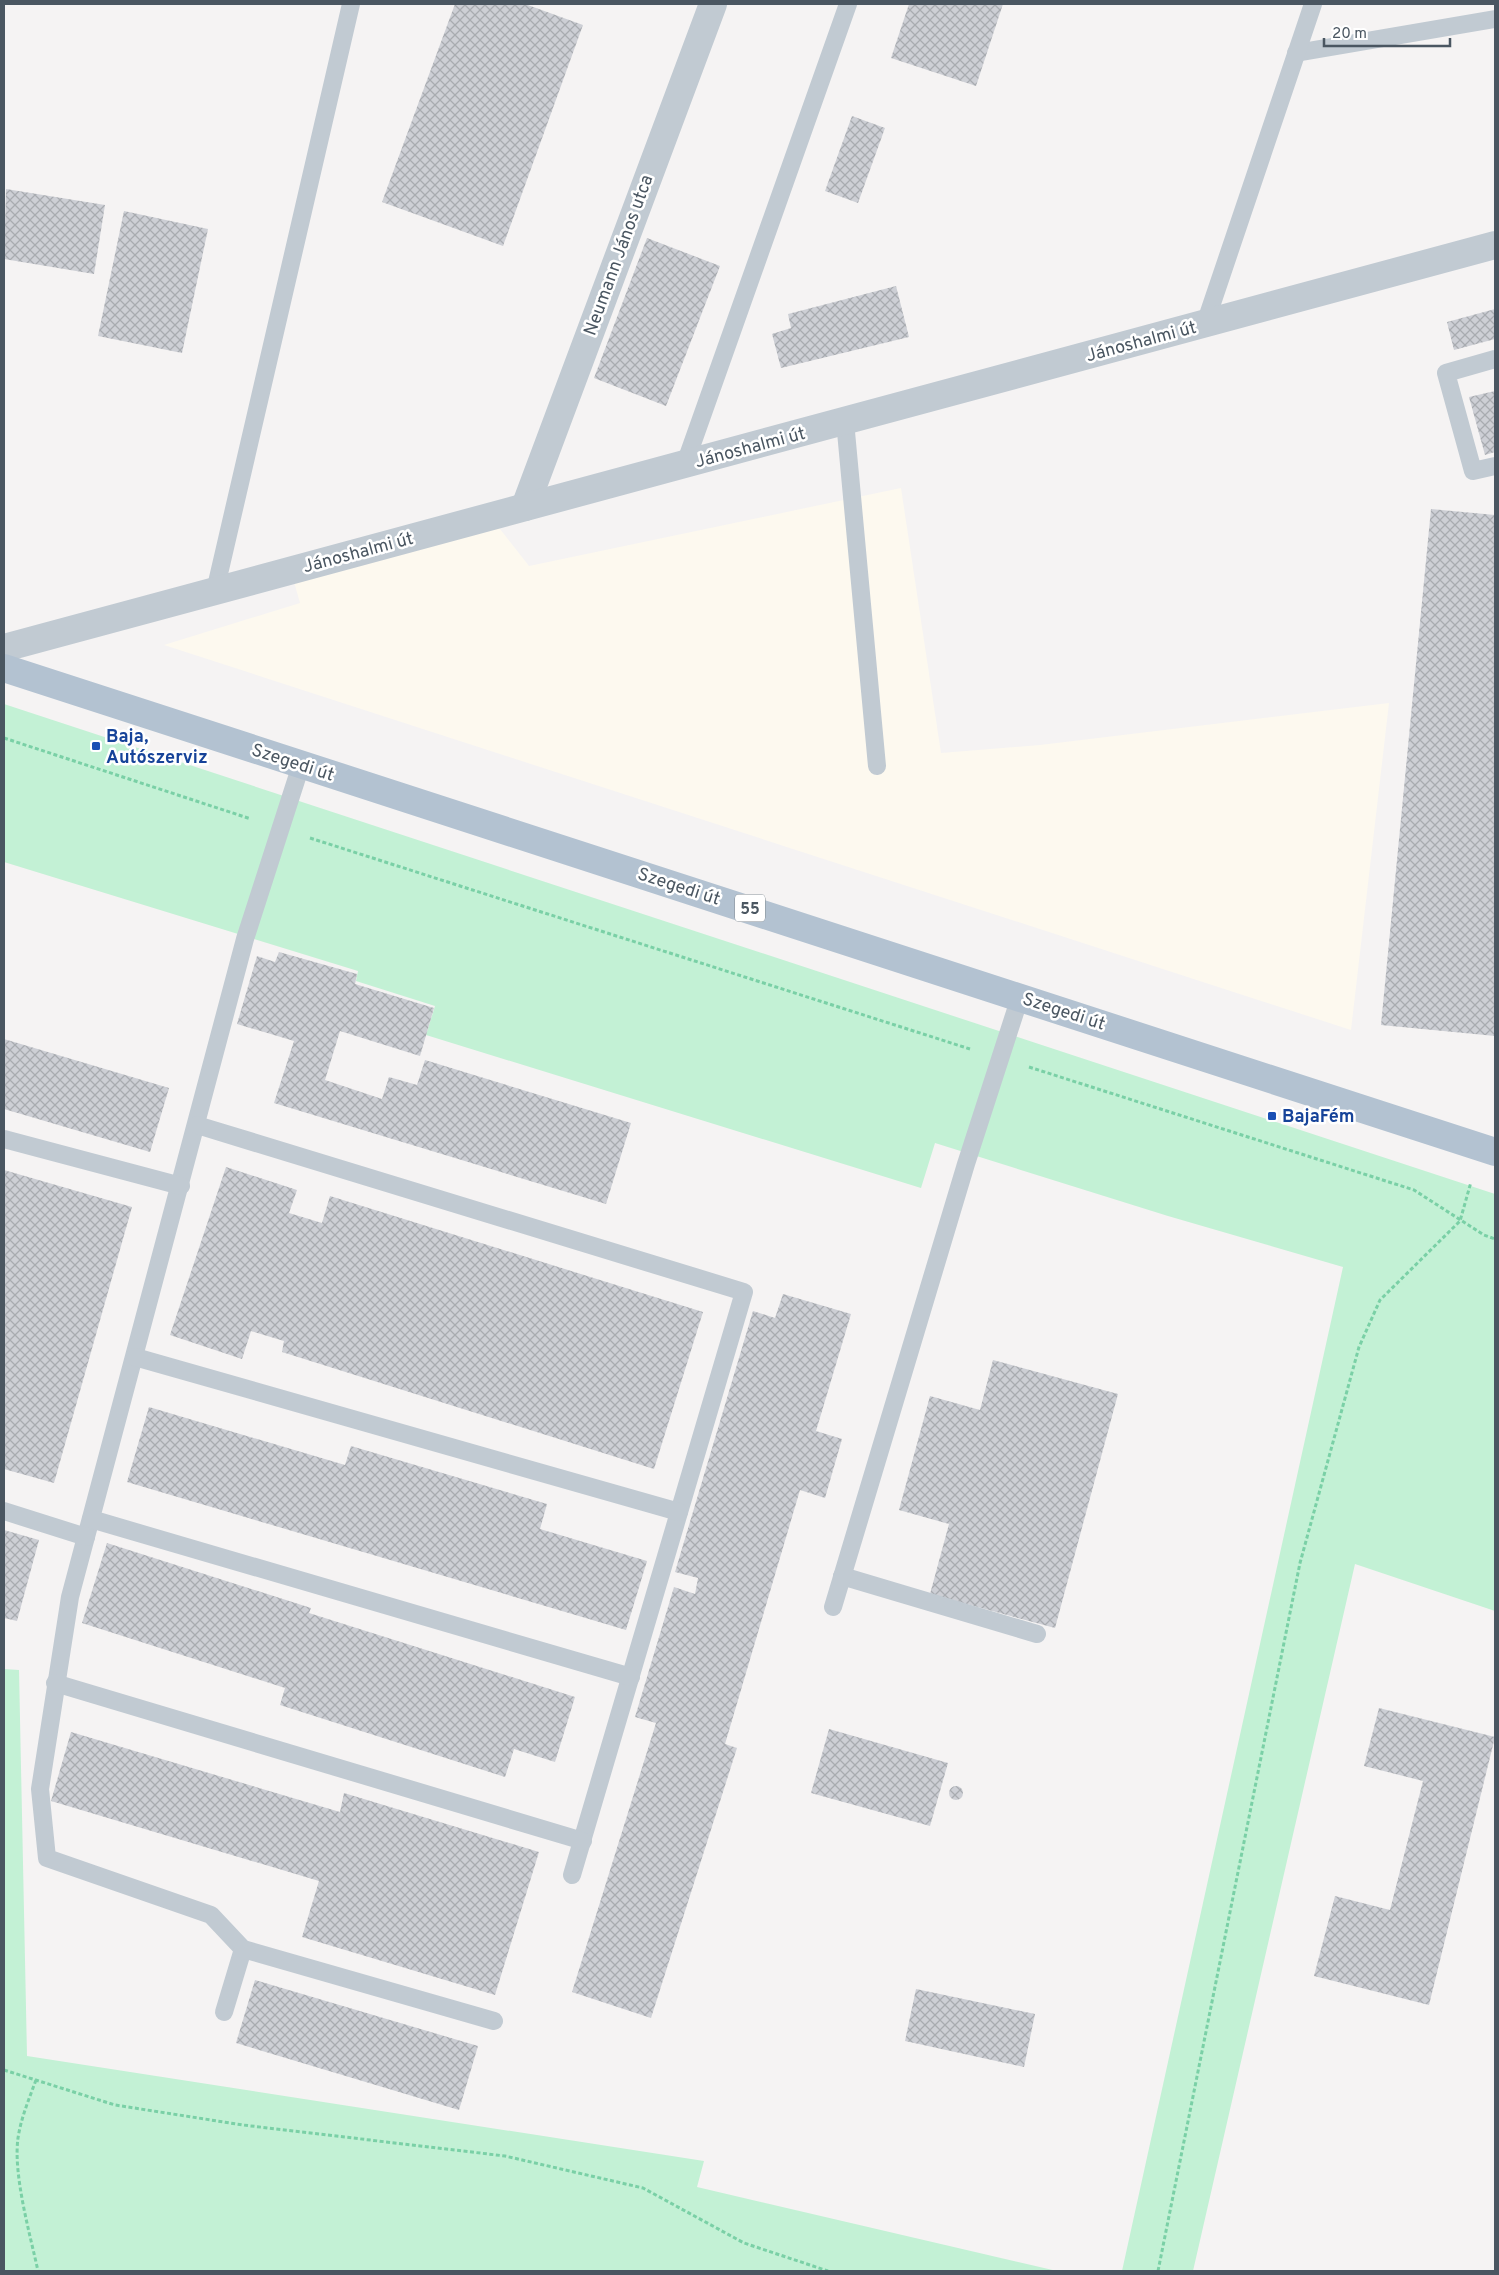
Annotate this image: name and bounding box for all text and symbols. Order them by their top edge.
scale bar [1324,15,1450,47]
text: 20 m [1332,25,1367,44]
street label: Neumann János utca [580,172,659,339]
street label: Jánoshalmi út [1084,317,1199,368]
street label: Jánoshalmi út [693,423,808,474]
street label: Jánoshalmi út [301,528,416,579]
place label: Baja, Autószerviz [106,726,208,770]
street label: Szegedi út [248,739,337,788]
marker: Baja, Autószerviz [90,740,102,752]
street label: Szegedi út [634,863,723,912]
road number: 55 [735,894,765,921]
street label: Szegedi út [1019,988,1108,1037]
place label: BajaFém [1282,1106,1354,1129]
marker: BajaFém [1266,1110,1278,1122]

